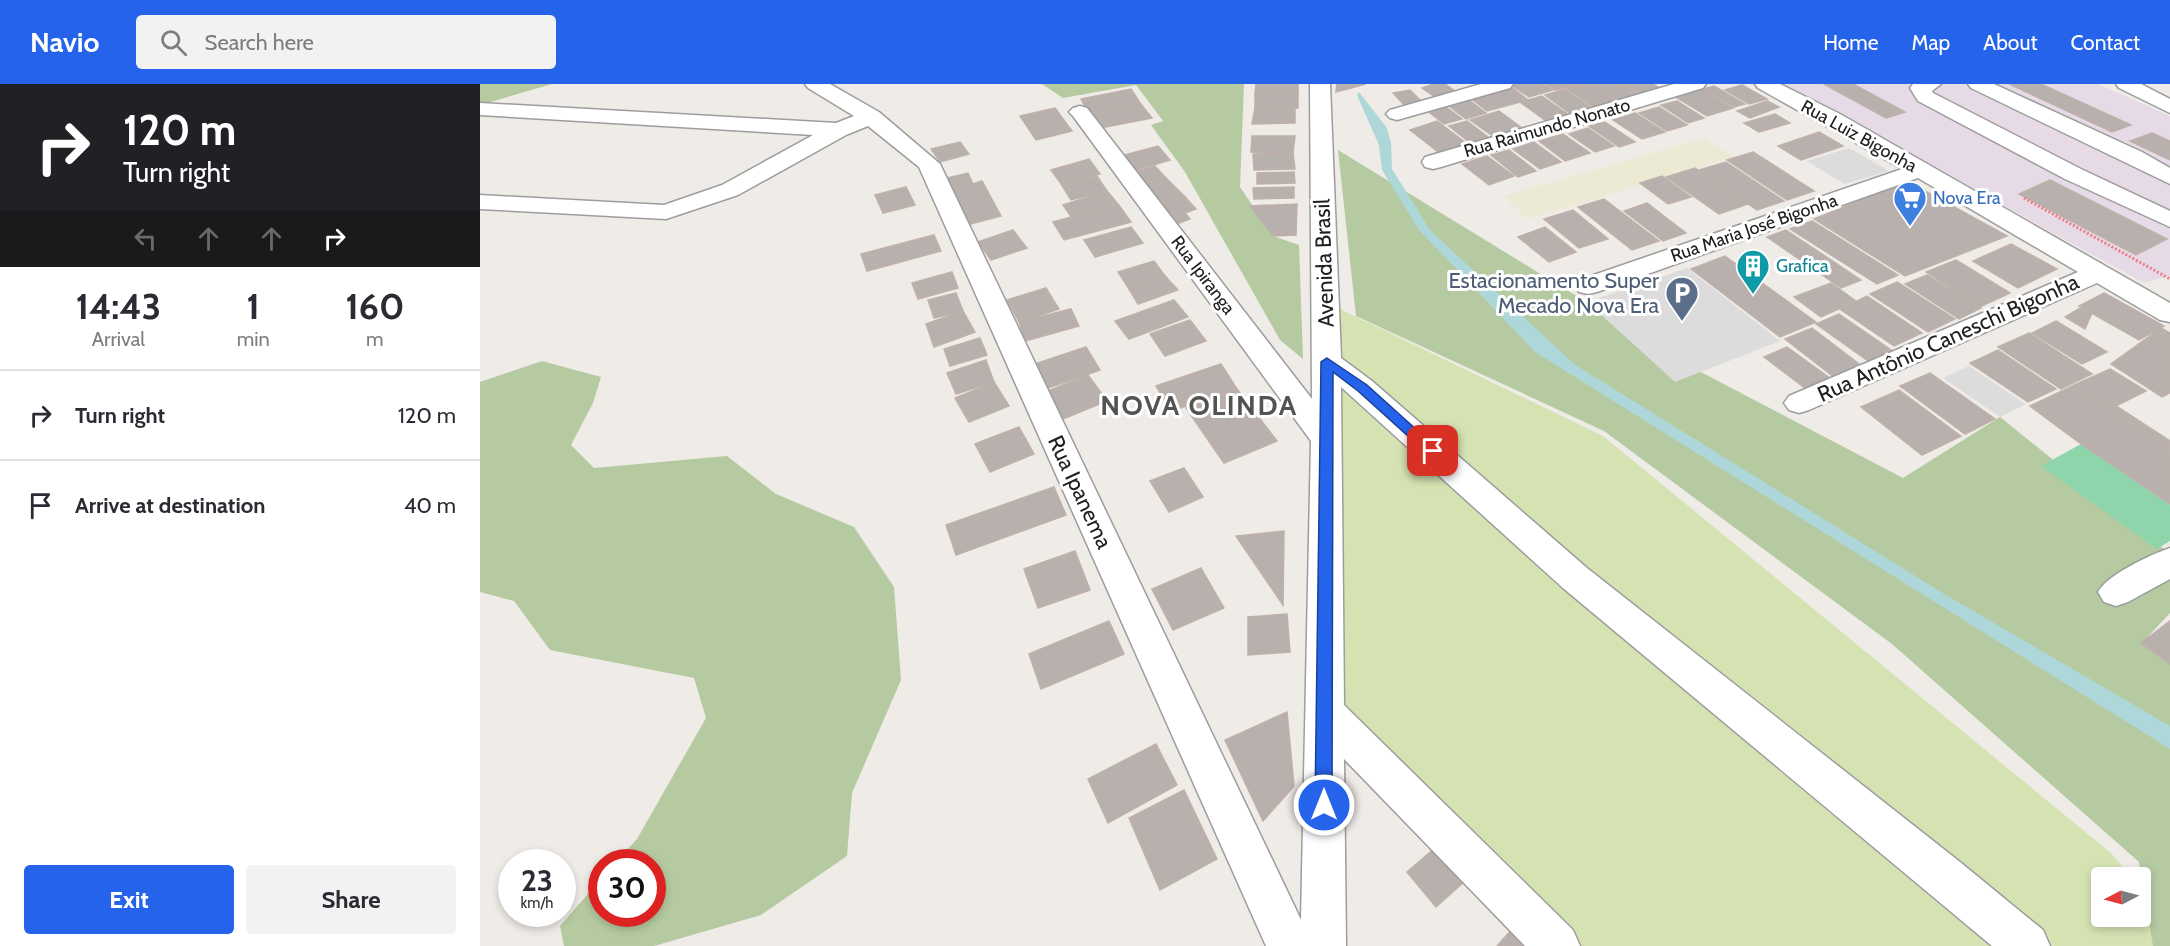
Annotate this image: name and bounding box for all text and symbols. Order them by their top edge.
search box [136,15,556,69]
text: Navio [30,25,100,59]
icon: search [157,26,190,59]
text: Search here [205,29,314,56]
text: Home [1823,30,1879,55]
text: Map [1912,30,1950,55]
text: About [1983,30,2037,55]
text: Contact [2070,30,2140,55]
street label: Rua Raimundo Nonato [1461,94,1633,162]
street label: Rua Luiz Bigonha [1797,95,1921,177]
text: 120 m [123,104,236,156]
icon: right [24,108,102,186]
text: Turn right [123,156,230,189]
supermarket icon: Nova Era [1892,180,1928,227]
place label: Nova Era [1933,187,2001,209]
street label: Rua Maria José Bigonha [1668,189,1841,267]
street label: Avenida Brasil [1308,197,1340,328]
icon: left [129,222,162,255]
icon: ahead [192,222,225,255]
icon: ahead [255,222,288,255]
icon: right [318,222,351,255]
street label: Rua Ipiranga [1166,231,1240,319]
building icon: Grafica [1735,248,1771,295]
place label: Grafica [1776,255,1829,277]
place label: Estacionamento Super Mecado Nova Era [1448,267,1659,319]
street label: Rua Antônio Caneschi Bigonha [1813,268,2083,408]
parking icon: Estacionamento Super Mecado Nova Era [1664,275,1700,322]
text: 14:43 [76,284,161,328]
text: 1 [247,284,260,328]
text: 160 [345,284,404,328]
text: Arrival [92,327,145,351]
text: min [237,327,270,351]
text: m [366,327,384,351]
district label: NOVA OLINDA [1100,388,1298,422]
icon: right [24,399,57,432]
text: Turn right [75,402,165,429]
text: 120 m [398,402,456,429]
pin [1407,425,1458,476]
street label: Rua Ipanema [1042,431,1118,553]
icon: arrive [1416,434,1449,467]
icon: arrive [24,489,57,522]
text: Arrive at destination [75,492,265,519]
text: 40 m [404,492,456,519]
position arrow [1292,773,1356,837]
speed limit sign: 30 [588,849,666,927]
text: 23 [521,862,553,899]
button: Exit [24,865,234,934]
button: Share [246,865,456,934]
north arrow [2091,867,2151,927]
map controls [2091,867,2151,927]
text: km/h [521,894,553,912]

